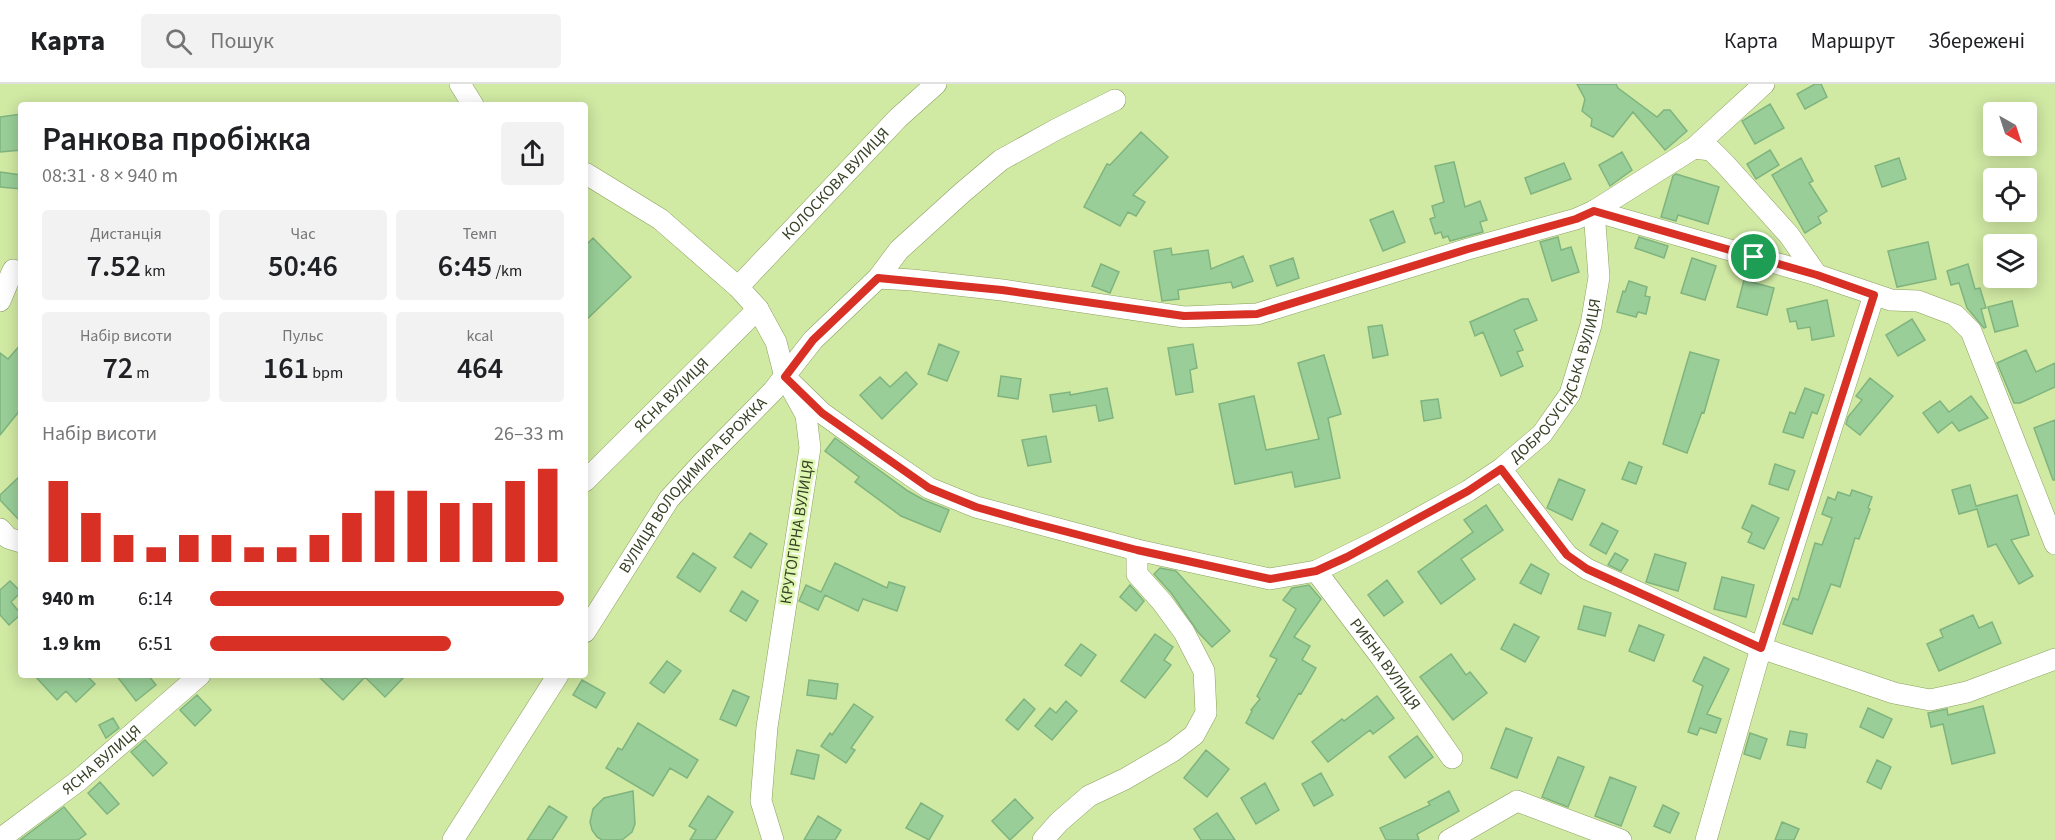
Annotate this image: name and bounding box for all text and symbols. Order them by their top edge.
search box [141,14,561,68]
text: Карта [30,21,105,61]
icon: search [162,25,195,58]
text: Пошук [210,25,274,57]
text: Карта [1724,26,1778,56]
text: Маршрут [1811,26,1895,56]
text: Збережені [1928,26,2025,56]
north arrow [1983,102,2037,156]
map controls [1983,102,2037,288]
text: Ранкова пробіжка [42,116,311,163]
button: share [501,122,564,185]
street label: КОЛОСКОВА ВУЛИЦЯ [777,123,894,245]
text: 08:31 · 8 × 940 m [42,162,178,190]
button: locate [1983,168,2037,222]
text: Дистанція [90,223,162,245]
text: Час [291,223,315,245]
text: Темп [463,223,497,245]
pin [1728,231,1779,282]
button: layers [1983,234,2037,288]
icon: arrive [1737,240,1770,273]
text: 7.52 [87,245,141,288]
text: 50:46 [268,245,338,288]
text: 6:45 [438,245,492,288]
text: km [141,260,165,282]
text: /km [492,260,522,282]
street label: ДОБРОСУСІДСЬКА ВУЛИЦЯ [1505,297,1606,468]
text: Набір висоти [80,325,172,347]
text: Пульс [282,325,324,347]
text: kcal [467,325,493,347]
text: 72 [102,347,133,390]
text: 161 [263,347,309,390]
text: 464 [457,347,503,390]
street label: ЯСНА ВУЛИЦЯ [629,353,714,437]
text: m [133,362,150,384]
text: bpm [309,362,343,384]
street label: ВУЛИЦЯ ВОЛОДИМИРА БРОЖКА [614,392,772,578]
text: Набір висоти [42,420,157,448]
text: 26–33 m [494,420,564,448]
street label: КРУТОГІРНА ВУЛИЦЯ [775,458,819,606]
text: 940 m [42,585,95,613]
text: 6:14 [138,585,173,613]
street label: РИБНА ВУЛИЦЯ [1345,614,1426,714]
text: 1.9 km [42,630,101,658]
text: 6:51 [138,630,173,658]
street label: ЯСНА ВУЛИЦЯ [58,720,146,800]

